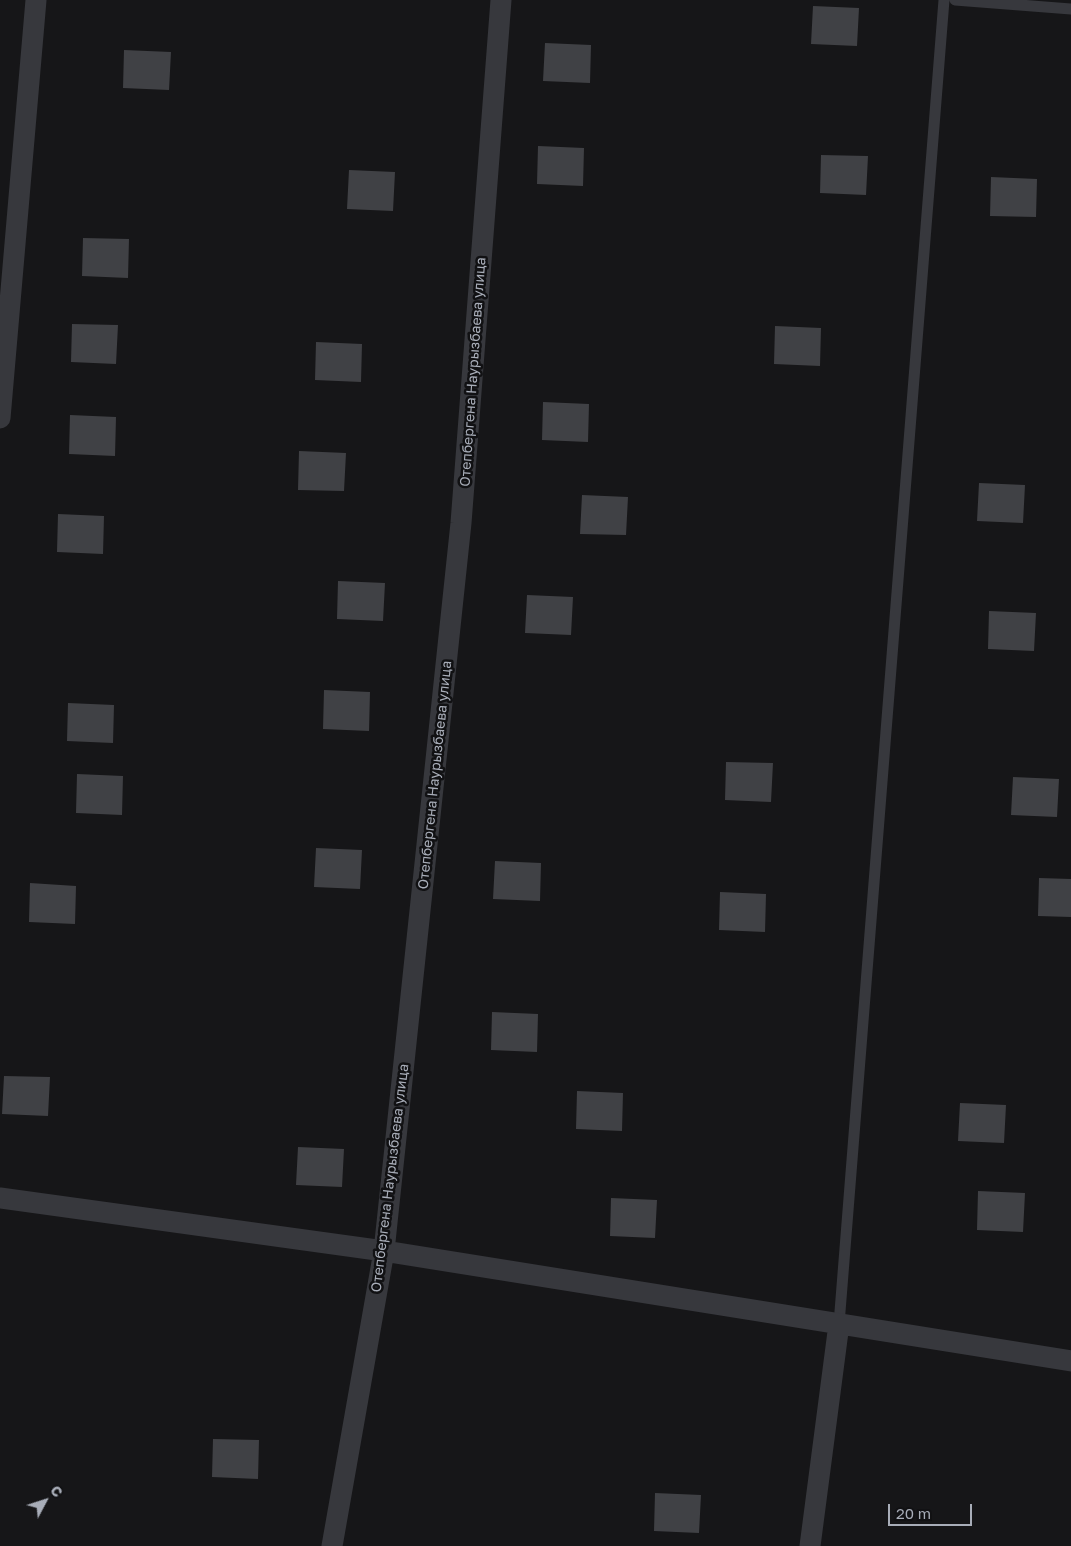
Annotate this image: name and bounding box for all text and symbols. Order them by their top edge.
street label: Отепбергена Наурызбаева улица [457,257,489,487]
street label: Отепбергена Наурызбаева улица [415,660,455,890]
street label: Отепбергена Наурызбаева улица [368,1063,412,1293]
north arrow [20,1476,70,1526]
text: С [47,1482,67,1500]
scale bar [891,1494,975,1526]
text: 20 m [896,1504,931,1522]

